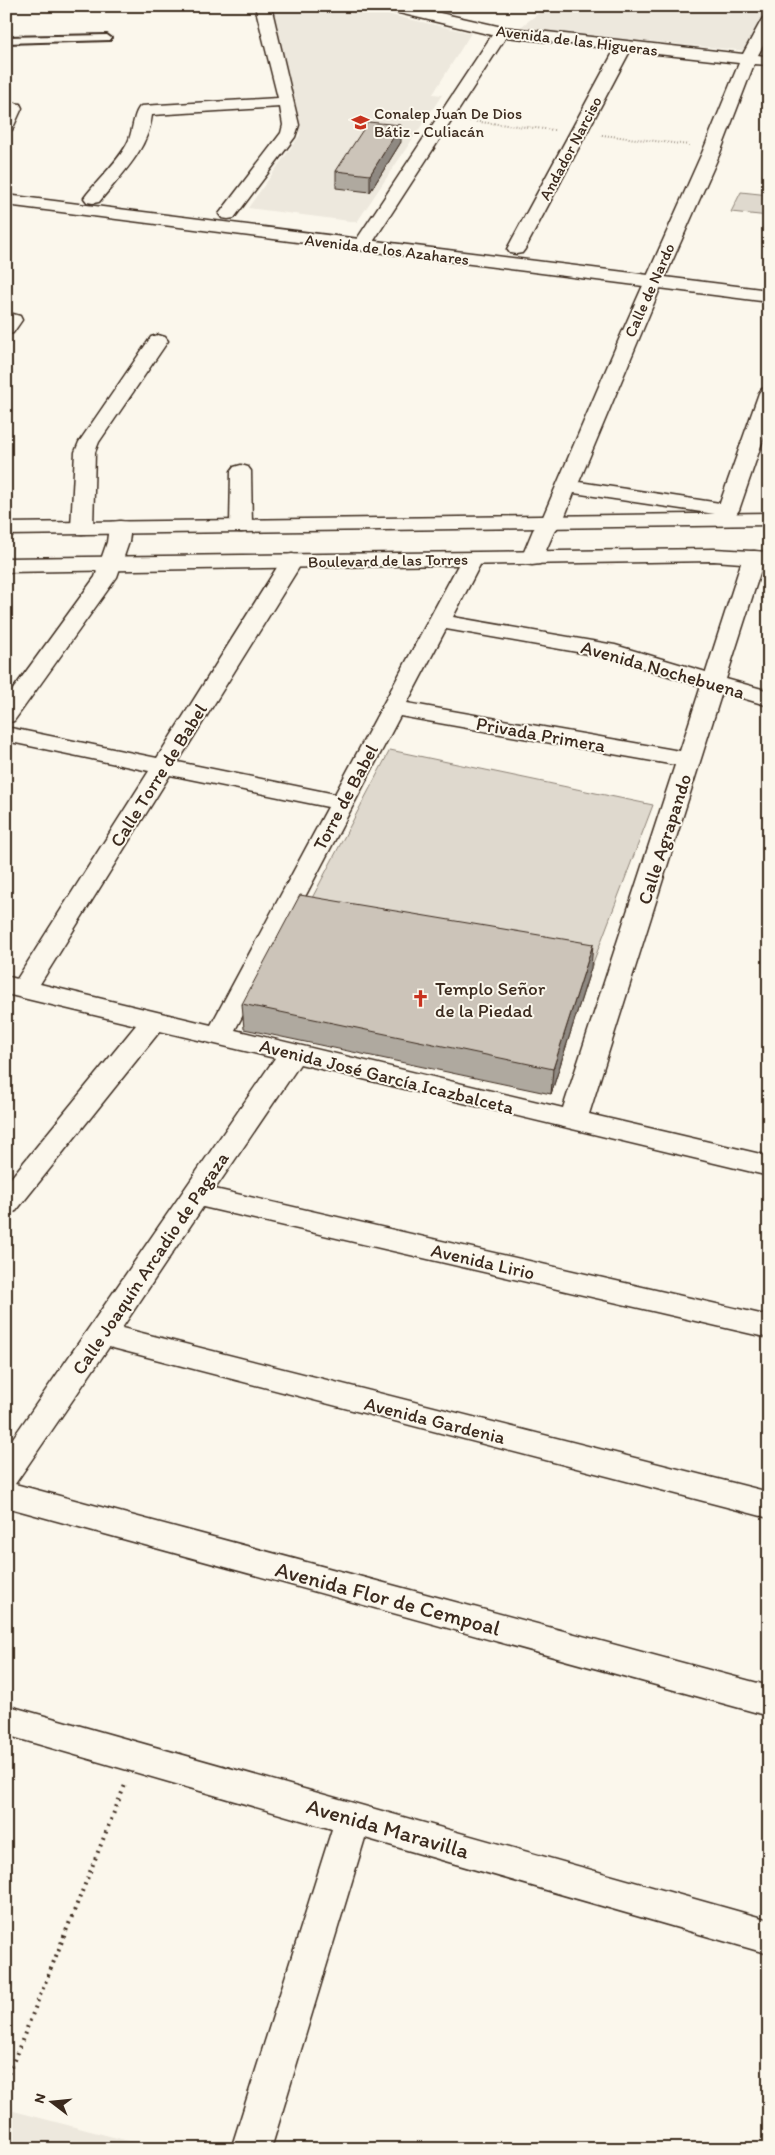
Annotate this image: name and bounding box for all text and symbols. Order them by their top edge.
street label: Avenida de las Higueras [495,21,659,60]
street label: Andador Narciso [535,93,606,203]
place label: Conalep Juan De Dios Bátiz - Culiacán [374,104,522,141]
school or university icon: Conalep Juan De Dios Bátiz - Culiacán [350,112,370,132]
street label: Avenida de los Azahares [304,230,470,269]
street label: Calle de Nardo [620,240,679,340]
street label: Boulevard de las Torres [308,550,468,571]
street label: Avenida Nochebuena [578,635,747,704]
street label: Calle Torre de Babel [105,699,212,851]
street label: Privada Primera [474,712,607,757]
street label: Torre de Babel [308,740,383,854]
street label: Calle Agrapando [633,771,696,907]
place label: Templo Señor de la Piedad [435,977,546,1022]
church icon: Templo Señor de la Piedad [411,989,431,1009]
street label: Avenida José García Icazbalceta [257,1034,516,1119]
street label: Calle Joaquín Arcadio de Pagaza [67,1147,234,1379]
street label: Avenida Lirio [429,1238,537,1285]
street label: Avenida Gardenia [362,1392,508,1449]
street label: Avenida Flor de Cempoal [272,1555,503,1642]
street label: Avenida Maravilla [303,1792,473,1865]
north arrow [28,2078,78,2128]
text: N [31,2092,49,2105]

